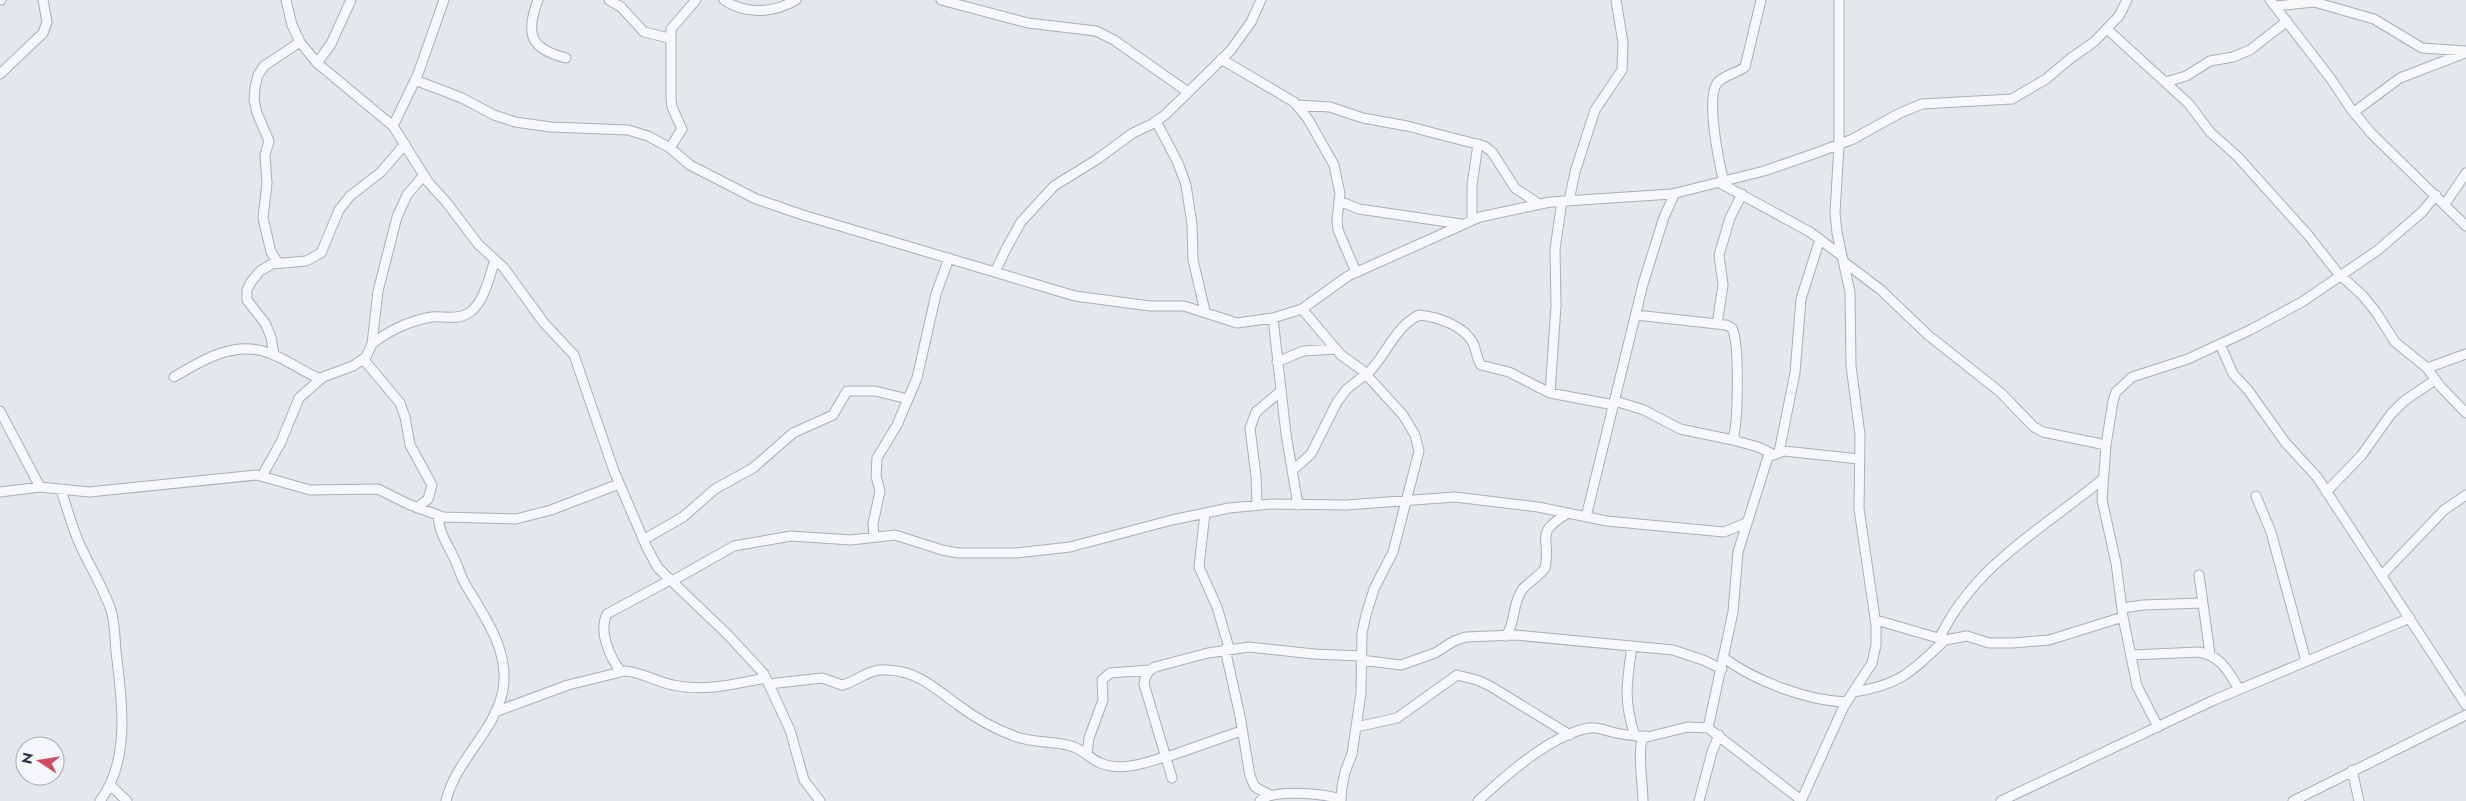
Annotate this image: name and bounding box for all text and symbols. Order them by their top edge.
north arrow [15,736,65,786]
text: N [16,751,38,766]

